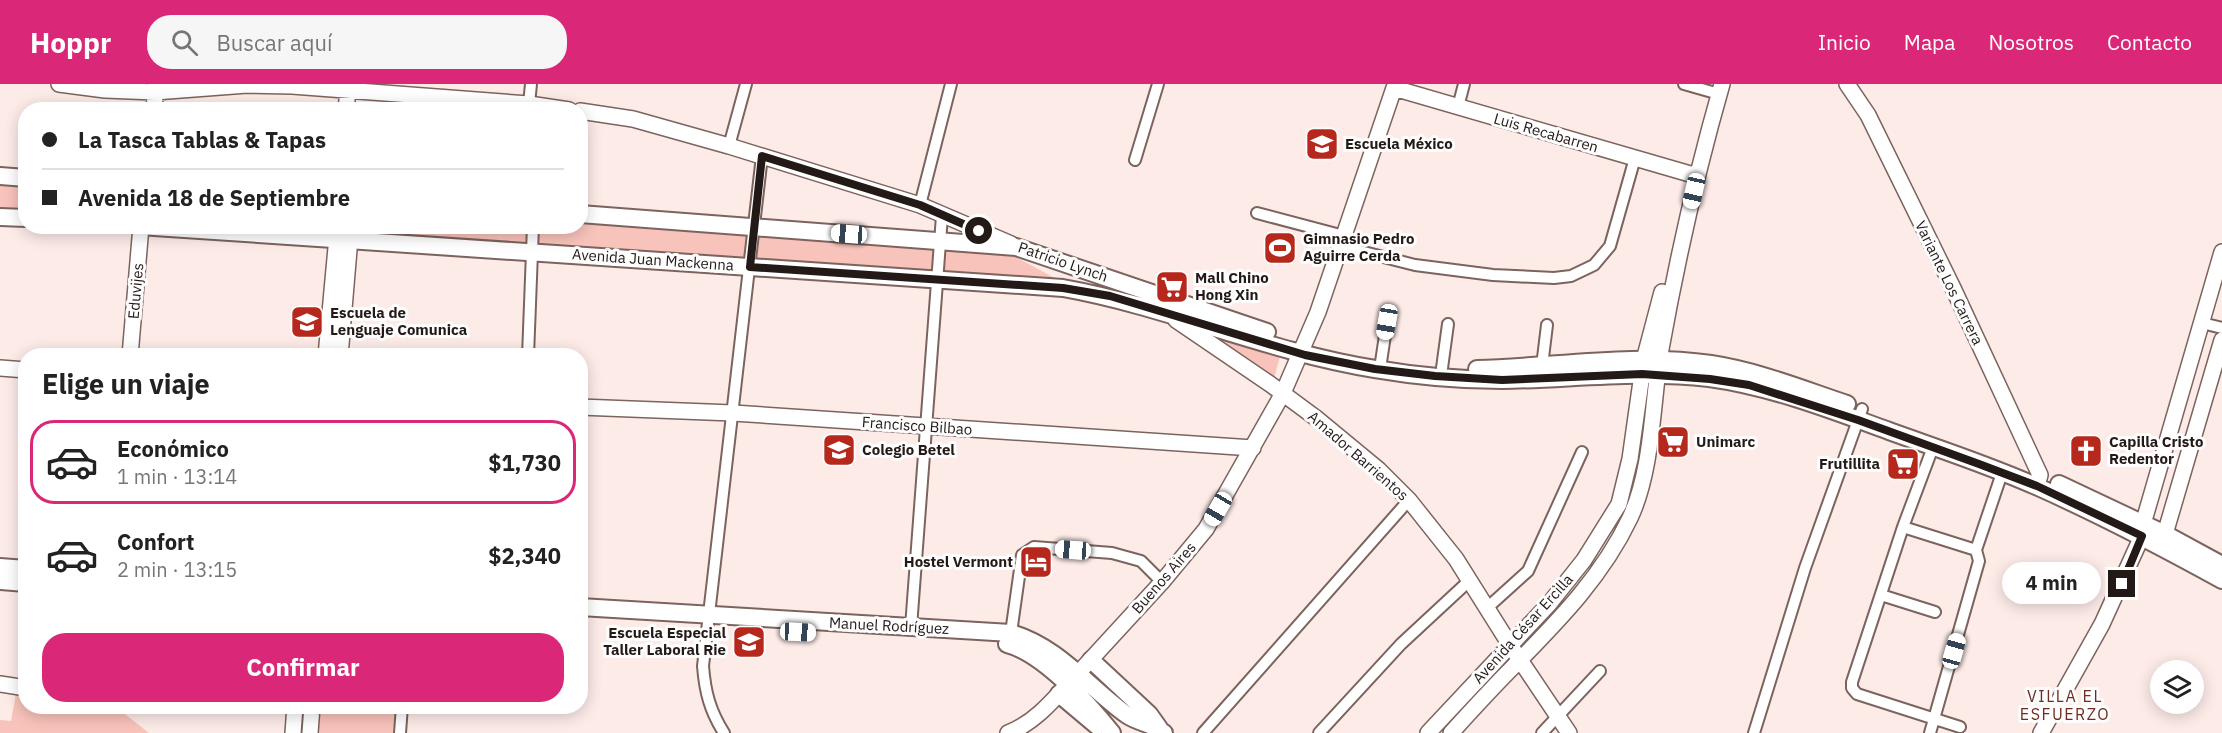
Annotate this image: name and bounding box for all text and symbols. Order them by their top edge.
search box [147,15,567,69]
text: Hoppr [30,24,111,61]
icon: search [168,26,201,59]
text: Buscar aquí [216,28,333,57]
text: Inicio [1818,28,1871,56]
text: Mapa [1904,28,1956,56]
text: Nosotros [1989,28,2074,56]
text: Contacto [2107,28,2192,56]
street label: Luis Recabarren [1492,108,1601,157]
text: La Tasca Tablas & Tapas [78,125,326,154]
school or university icon: Escuela México [1304,126,1340,162]
place label: Escuela México [1345,134,1453,153]
car [1681,171,1707,211]
text: Avenida 18 de Septiembre [78,183,350,212]
route start [965,217,992,244]
street label: Variante Los Carrera [1911,217,1988,348]
car [830,224,868,244]
place label: Gimnasio Pedro Aguirre Cerda [1303,229,1414,265]
sports icon: Gimnasio Pedro Aguirre Cerda [1262,230,1298,266]
street label: Patricio Lynch [1016,237,1111,286]
street label: Avenida Juan Mackenna [571,244,735,275]
street label: Eduvijes [124,262,147,320]
place label: Mall Chino Hong Xin [1195,268,1269,304]
supermarket icon: Mall Chino Hong Xin [1154,269,1190,305]
place label: Escuela de Lenguaje Comunica [330,303,468,339]
car [1375,303,1399,341]
school or university icon: Escuela de Lenguaje Comunica [289,304,325,340]
text: Elige un viaje [42,366,210,401]
street label: Amador Barrientos [1304,407,1413,504]
street label: Francisco Bilbao [861,412,973,439]
supermarket icon: Unimarc [1655,424,1691,460]
school or university icon: Colegio Betel [821,432,857,468]
place label: Unimarc [1696,432,1756,451]
place label: Capilla Cristo Redentor [2109,432,2203,468]
church icon: Capilla Cristo Redentor [2068,433,2104,469]
text: Económico [117,434,229,463]
icon: car [45,435,99,489]
place label: Colegio Betel [862,440,955,459]
supermarket icon: Frutillita [1885,446,1921,482]
text: $1,730 [488,448,561,477]
place label: Frutillita [1819,454,1880,473]
text: 1 min · 13:14 [117,463,237,490]
car [1201,489,1235,529]
text: Confort [117,527,195,556]
icon: car [45,528,99,582]
street label: Buenos Aires [1127,538,1200,617]
car [1054,540,1092,560]
text: $2,340 [488,541,561,570]
hotel icon: Hostel Vermont [1018,544,1054,580]
place label: Hostel Vermont [904,552,1013,571]
text: 2 min · 13:15 [117,556,237,583]
callout: 4 min [2002,563,2101,605]
text: 4 min [2025,569,2078,596]
street label: Avenida César Ercilla [1468,570,1577,687]
route end [2108,570,2135,597]
street label: Manuel Rodríguez [828,613,950,638]
car [780,622,816,642]
place label: Escuela Especial Taller Laboral Rie [603,623,726,659]
school or university icon: Escuela Especial Taller Laboral Rie [731,624,767,660]
car [1940,631,1968,671]
button: Confirmar [42,633,564,702]
map controls [2150,660,2204,714]
button: layers [2150,660,2204,714]
district label: VILLA EL ESFUERZO [2020,686,2110,724]

